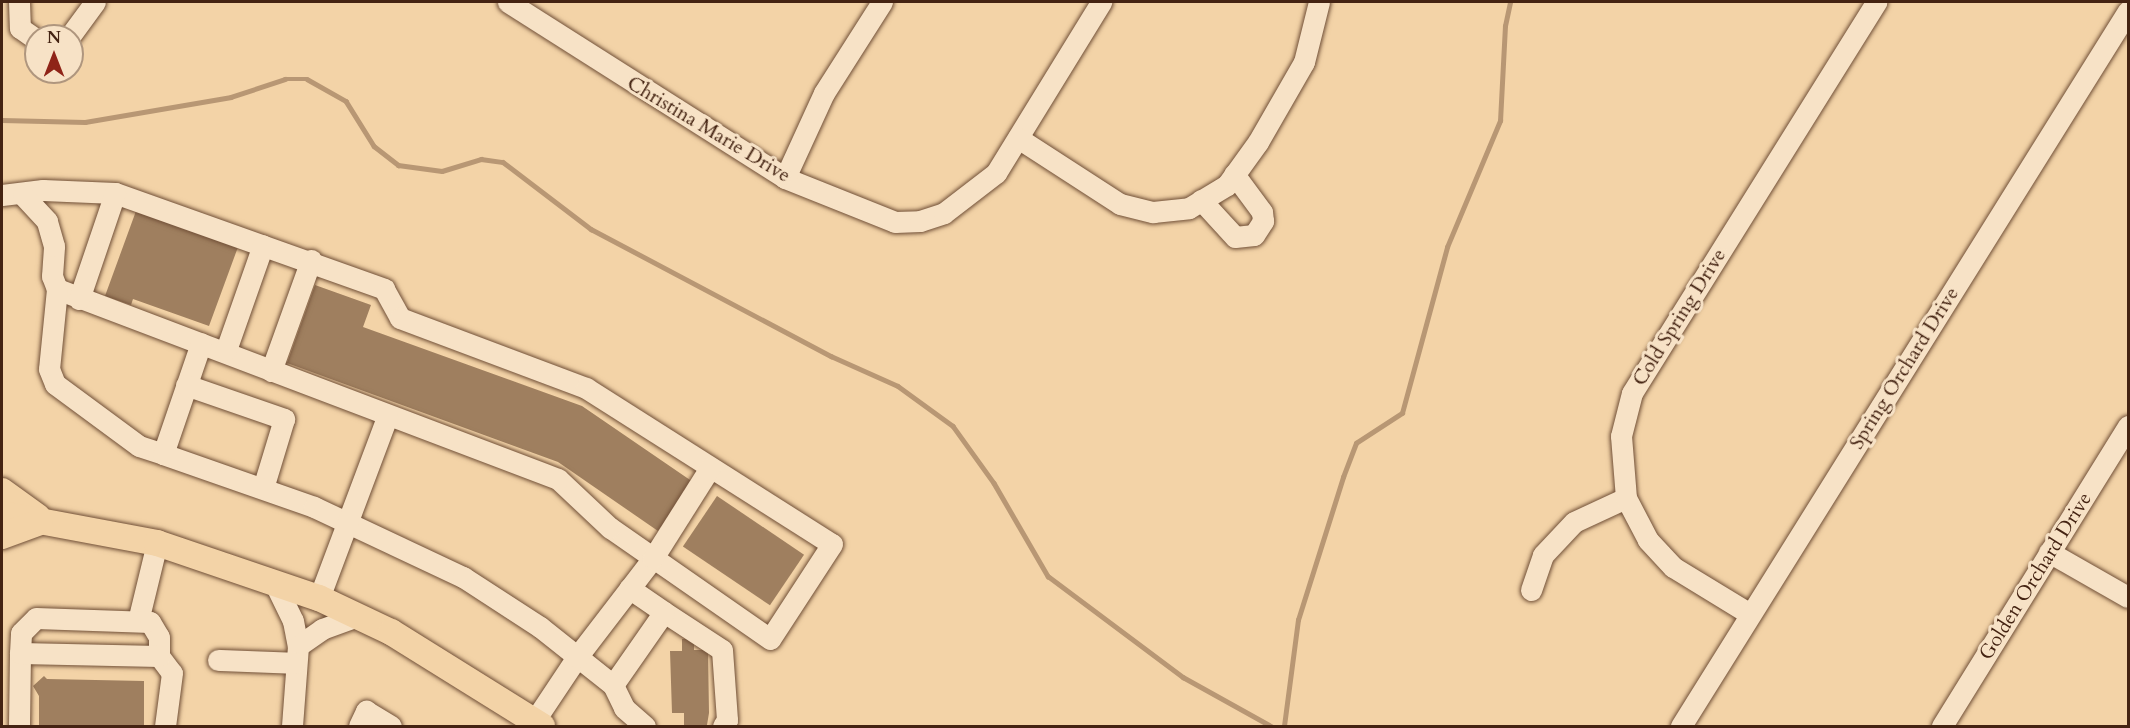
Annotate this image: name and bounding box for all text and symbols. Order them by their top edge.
north arrow [24,24,84,84]
text: N [47,27,61,49]
street label: Christina Marie Drive [623,71,795,187]
street label: Cold Spring Drive [1627,244,1731,390]
street label: Spring Orchard Drive [1844,283,1964,453]
street label: Golden Orchard Drive [1974,488,2096,664]

